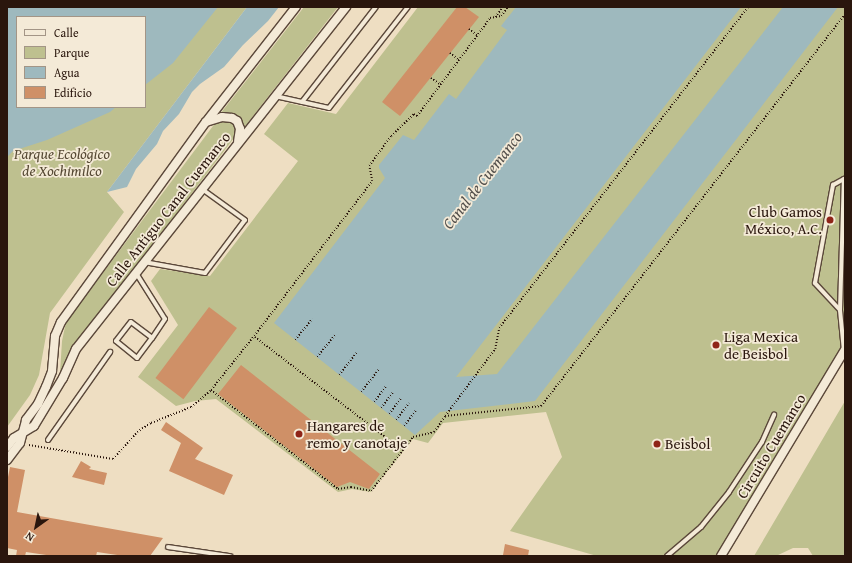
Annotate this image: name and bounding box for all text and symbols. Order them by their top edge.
legend [16,16,146,108]
text: Calle [54,24,79,41]
text: Parque [54,44,89,61]
text: Agua [54,64,79,81]
text: Edificio [54,84,92,101]
street label: Calle Antiguo Canal Cuemanco [102,128,234,290]
water label: Canal de Cuemanco [438,128,526,232]
park label: Parque Ecológico de Xochimilco [14,144,110,179]
place label: Club Gamos México, A.C. [745,202,822,237]
marker: Club Gamos México, A.C. [825,215,835,225]
place label: Liga Mexica de Beisbol [724,327,798,362]
marker: Liga Mexica de Beisbol [711,340,721,350]
street label: Circuito Cuemanco [733,390,809,502]
place label: Hangares de remo y canotaje [307,416,407,451]
marker: Hangares de remo y canotaje [294,429,304,439]
place label: Beisbol [665,435,710,453]
marker: Beisbol [652,439,662,449]
north arrow [16,507,56,547]
text: N [22,528,37,546]

